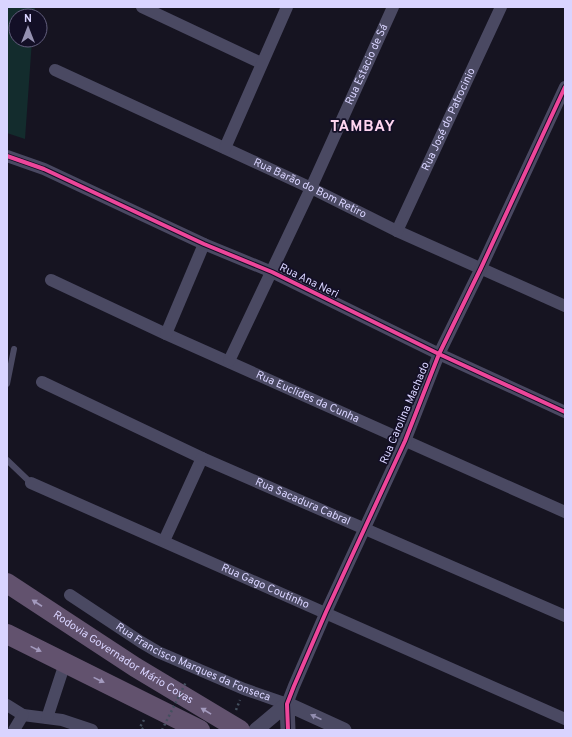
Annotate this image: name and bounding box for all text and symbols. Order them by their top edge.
north arrow [8,8,48,48]
text: N [24,12,32,26]
street label: Rua Estacio de Sá [343,22,391,107]
street label: Rua José do Patrocinio [419,66,479,173]
district label: TAMBAY [330,118,396,137]
street label: Rua Barão do Bom Retiro [251,155,369,222]
street label: Rua Ana Neri [277,261,341,301]
street label: Rua Carolina Machado [377,360,433,466]
street label: Rua Euclides da Cunha [254,368,362,426]
street label: Rua Sacadura Cabral [253,475,353,529]
street label: Rua Gago Coutinho [219,561,312,612]
one-way arrow [32,599,43,607]
street label: Rodovia Governador Mário Covas [50,608,196,707]
street label: Rua Francisco Marques da Fonseca [113,620,273,705]
one-way arrow [30,646,41,652]
one-way arrow [94,677,105,683]
one-way arrow [200,707,212,714]
one-way arrow [310,714,321,720]

